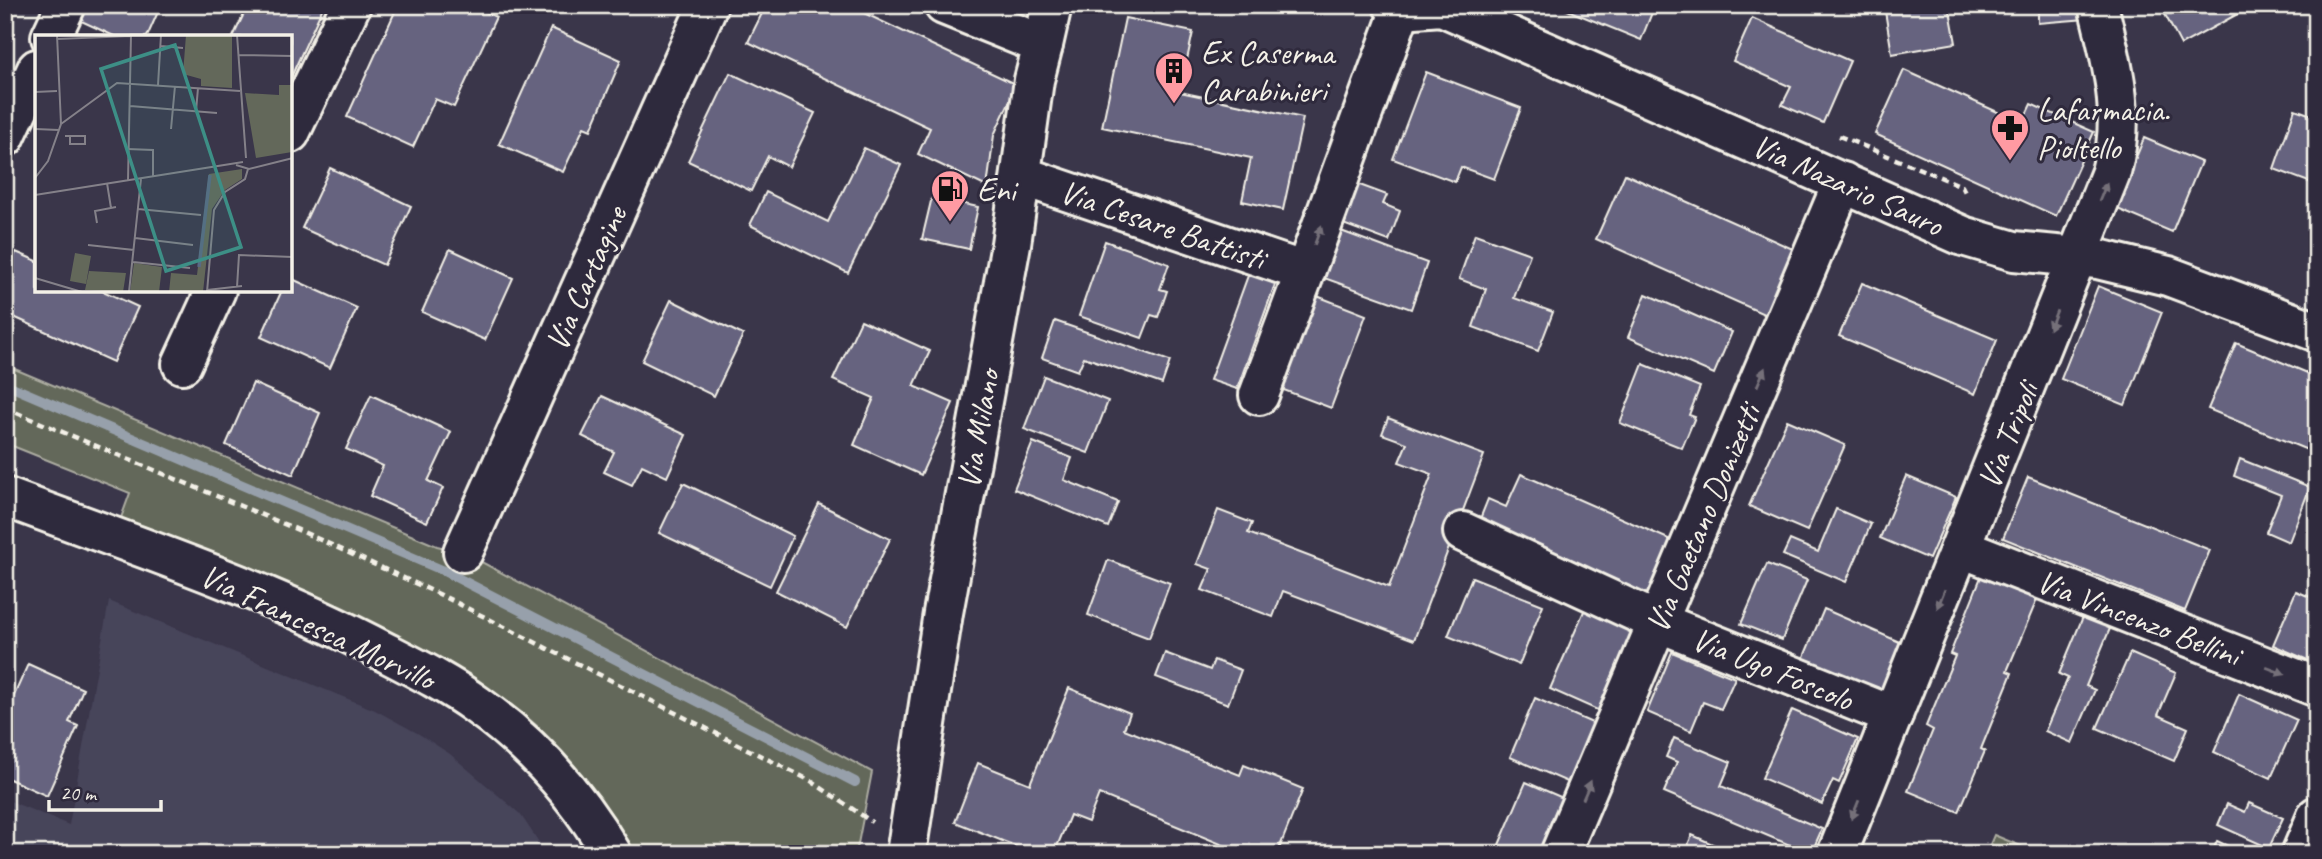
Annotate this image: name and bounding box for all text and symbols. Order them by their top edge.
place label: Ex Caserma Carabinieri [1201,32,1336,112]
inset map [35,35,292,292]
building icon: Ex Caserma Carabinieri [1153,50,1195,105]
place label: Lafarmacia. Pioltello [2037,89,2170,169]
pharmacy icon: Lafarmacia. Pioltello [1989,107,2031,162]
street label: Via Nazario Sauro [1746,124,1951,246]
fuel station icon: Eni [929,168,971,223]
place label: Eni [977,169,1019,211]
street label: Via Cesare Battisti [1055,170,1274,281]
one-way arrow [2097,182,2108,203]
street label: Via Cartagine [535,198,637,357]
one-way arrow [1313,225,1324,246]
one-way arrow [2048,309,2059,330]
street label: Via Milano [947,363,1010,492]
one-way arrow [1756,366,1767,387]
street label: Via Tripoli [1968,373,2050,495]
street label: Via Gaetano Donizetti [1636,394,1771,639]
street label: Via Francesca Morvillo [194,554,444,701]
street label: Via Vincenzo Bellini [2031,560,2250,677]
one-way arrow [1935,589,1947,609]
street label: Via Ugo Foscolo [1686,618,1860,721]
one-way arrow [2266,665,2287,676]
scale bar [49,768,161,812]
one-way arrow [1582,779,1593,800]
text: 20 m [60,780,98,806]
one-way arrow [1849,799,1860,820]

